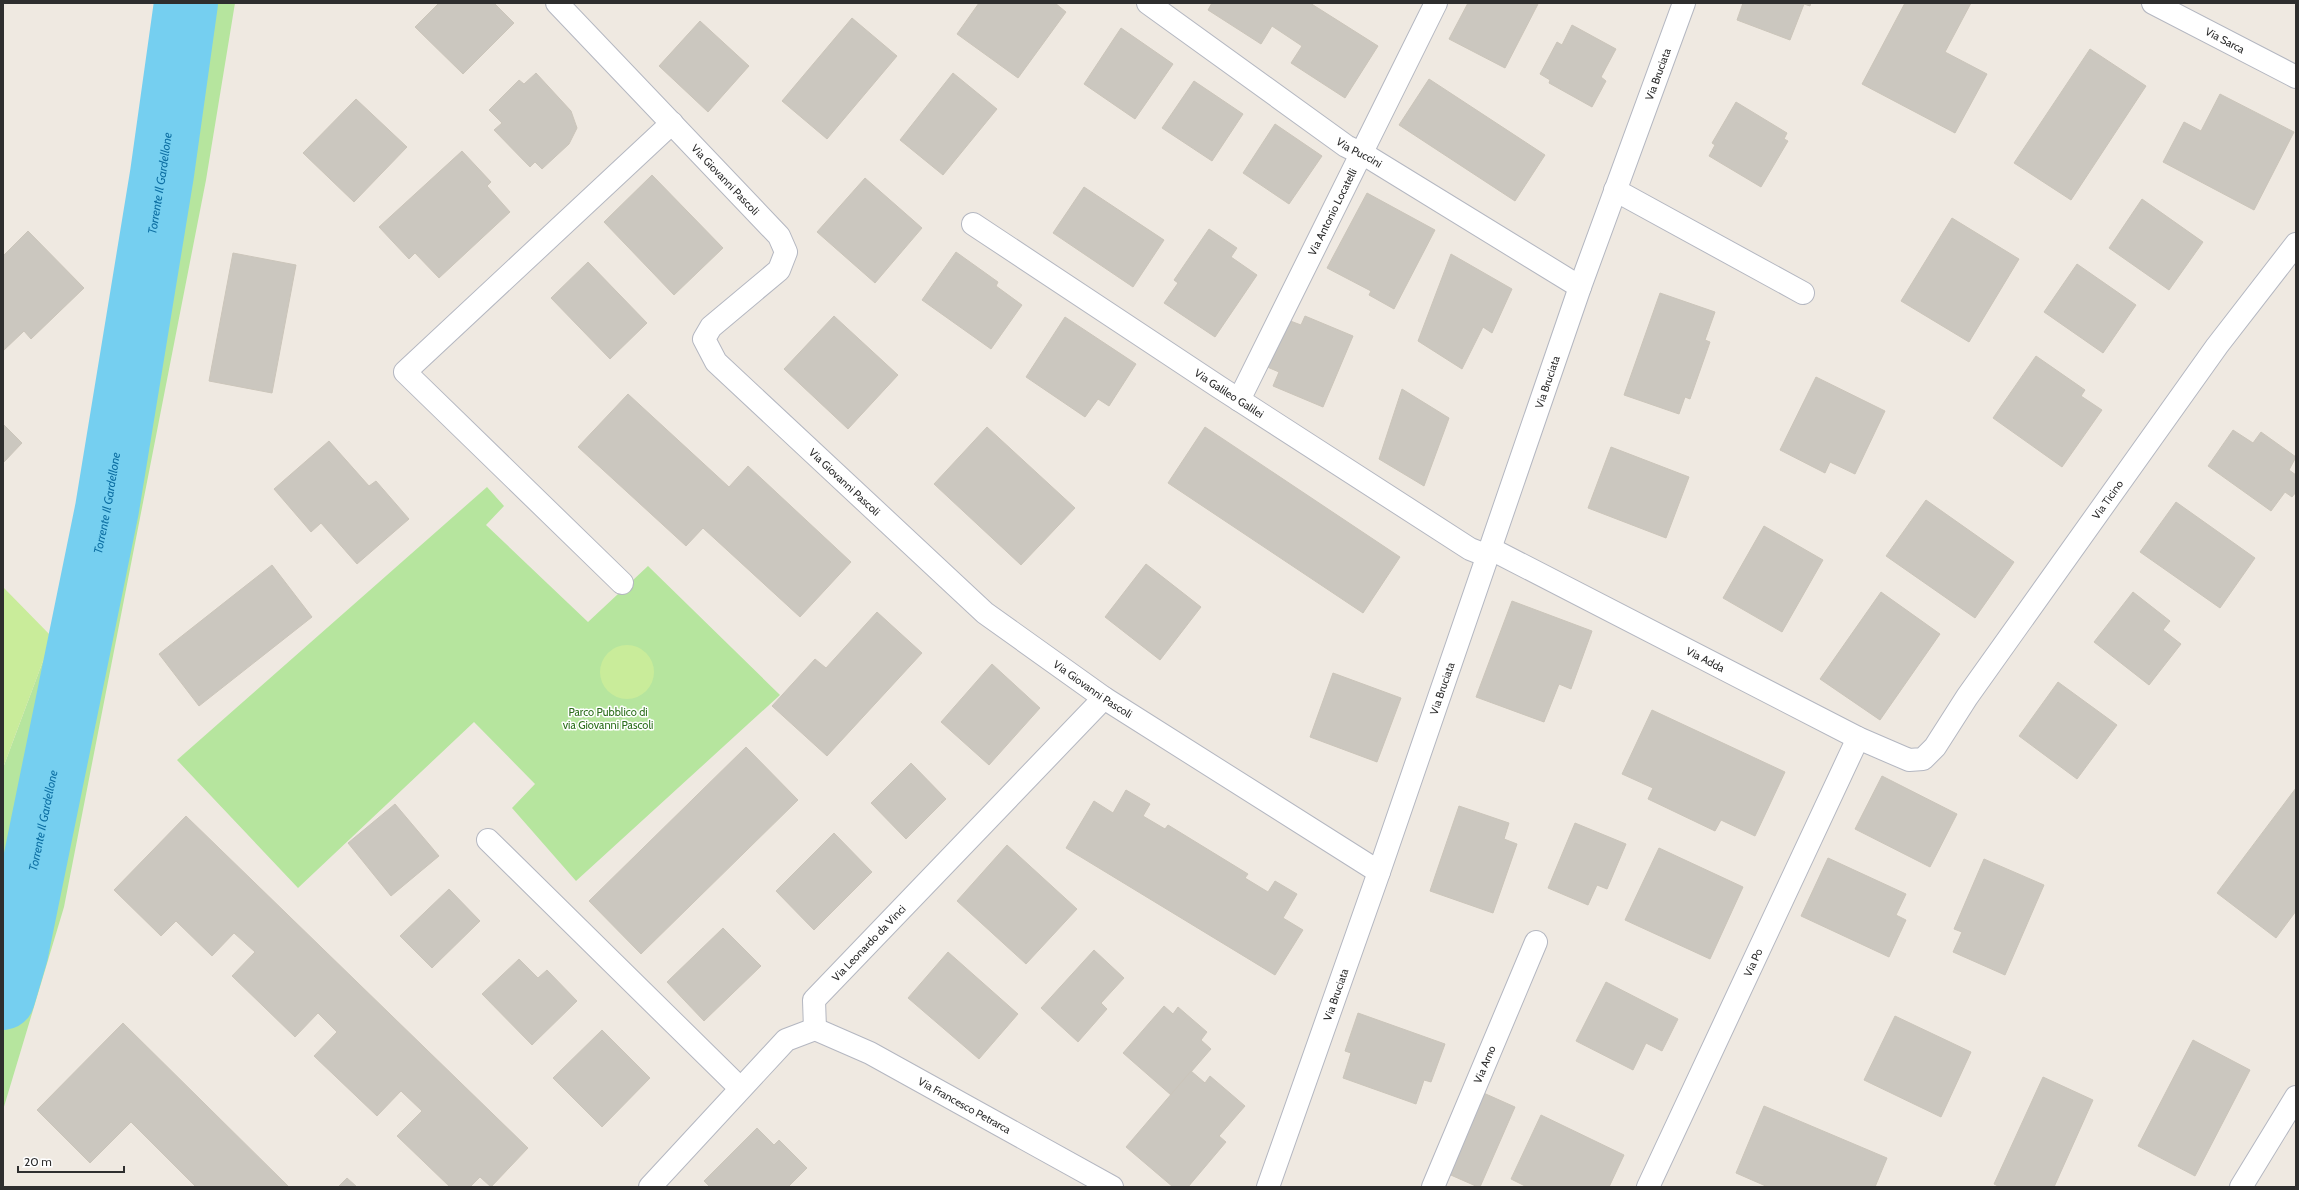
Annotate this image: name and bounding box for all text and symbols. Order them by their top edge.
street label: Via Sarca [2203,24,2248,57]
street label: Via Bruciata [1642,46,1674,102]
water label: Torrente Il Gardellone [144,131,175,235]
street label: Via Puccini [1334,134,1385,171]
street label: Via Giovanni Pascoli [688,141,762,218]
street label: Via Antonio Locatelli [1305,166,1360,258]
street label: Via Bruciata [1532,353,1563,410]
street label: Via Galileo Galilei [1192,366,1266,421]
street label: Via Giovanni Pascoli [806,445,883,519]
water label: Torrente Il Gardellone [90,451,123,555]
street label: Via Ticino [2089,477,2126,522]
street label: Via Adda [1684,644,1728,675]
street label: Via Giovanni Pascoli [1051,657,1135,721]
street label: Via Bruciata [1427,660,1458,717]
park label: Parco Pubblico di via Giovanni Pascoli [563,705,653,732]
water label: Torrente Il Gardellone [25,768,61,872]
street label: Via Leonardo da Vinci [829,902,909,984]
street label: Via Po [1740,946,1766,979]
street label: Via Bruciata [1320,966,1352,1023]
street label: Via Arno [1470,1043,1499,1085]
street label: Via Francesco Petrarca [916,1074,1014,1137]
scale bar [18,1148,124,1174]
text: 20 m [24,1154,52,1169]

